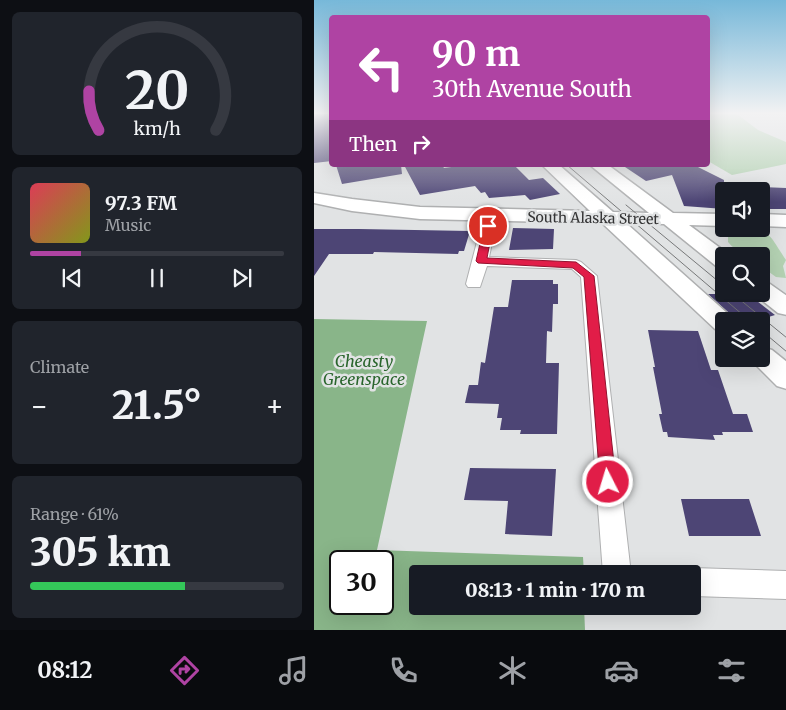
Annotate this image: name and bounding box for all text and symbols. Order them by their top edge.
text: 90 m [432,32,520,76]
icon: left [349,35,414,100]
text: 20 [125,58,189,123]
text: 30th Avenue South [432,75,632,103]
text: km/h [133,117,181,140]
icon: right [407,130,435,158]
text: Then [349,132,397,156]
map controls [715,182,770,367]
button: sound [715,182,770,237]
text: 97.3 FM [105,191,177,215]
pin [467,205,509,247]
street label: South Alaska Street [527,208,659,228]
icon: arrive [474,212,502,240]
text: Music [105,215,151,235]
button: search [715,247,770,302]
icon: previous [58,264,86,292]
icon: pause [143,264,171,292]
icon: next [228,264,256,292]
button: layers [715,312,770,367]
park label: Cheasty Greenspace [323,351,405,389]
text: Climate [30,357,89,377]
text: 21.5° [112,382,202,429]
text: − [30,388,49,424]
text: + [265,388,284,424]
position arrow [581,455,633,507]
text: Range · 61% [30,504,119,524]
text: 305 km [30,529,171,576]
speed limit sign: 30 [329,550,394,615]
text: 08:13 · 1 min · 170 m [465,578,645,602]
icon: directions [167,653,202,688]
icon: music [276,653,311,688]
icon: phone [386,653,421,688]
icon: climate [495,653,530,688]
icon: car [604,653,639,688]
icon: filters [714,653,749,688]
text: 08:12 [37,656,93,684]

